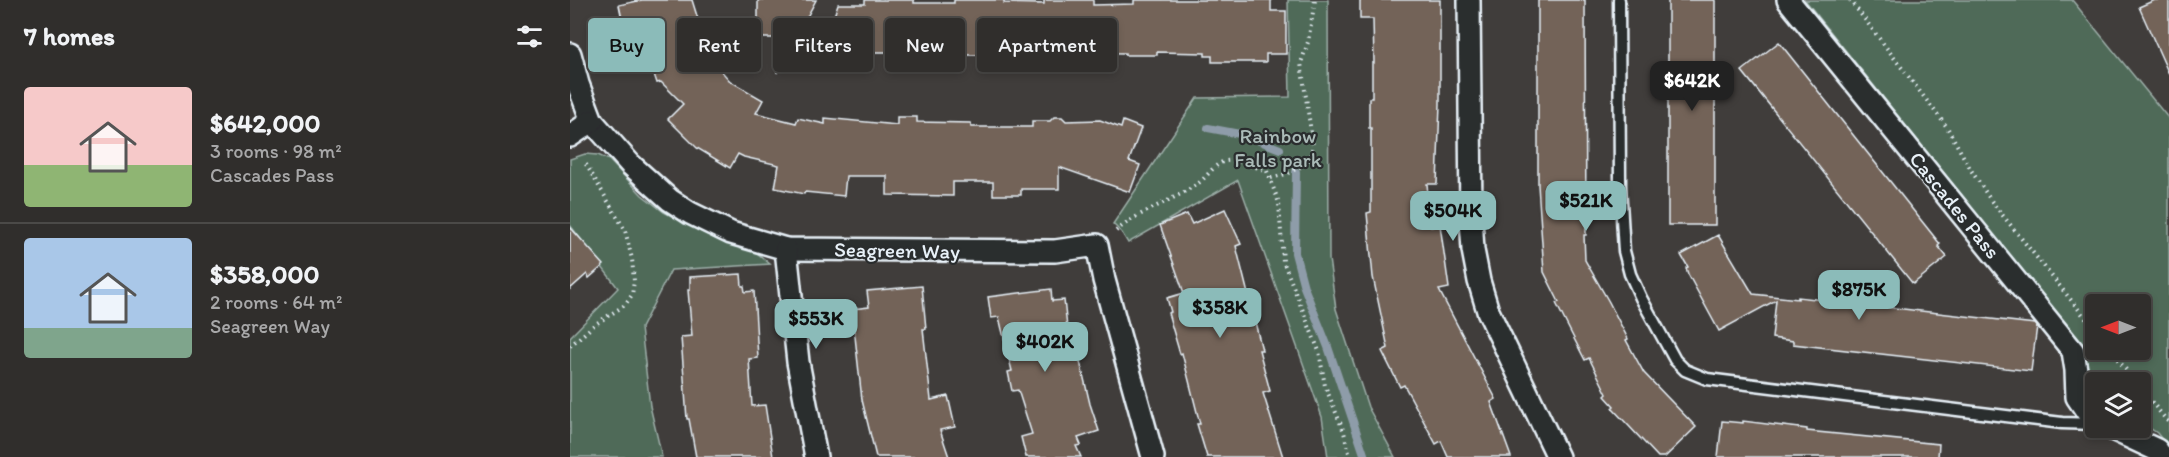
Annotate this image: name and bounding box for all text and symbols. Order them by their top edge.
chip: Buy [588,18,665,72]
chip: Rent [677,18,761,72]
chip: Filters [773,18,873,72]
chip: New [885,18,965,72]
chip: Apartment [977,18,1117,72]
text: 7 homes [24,20,115,52]
icon: filters [513,20,546,53]
pin: $642K [1650,61,1734,112]
text: $642K [1664,68,1720,92]
text: $642,000 [210,107,320,139]
icon: home [72,111,144,183]
park label: Rainbow Falls park [1234,123,1322,172]
text: 3 rooms · 98 m² [210,139,342,163]
street label: Cascades Pass [1904,146,2006,264]
text: Cascades Pass [210,163,334,187]
pin: $521K [1544,181,1628,232]
text: $521K [1559,188,1613,212]
pin: $504K [1411,191,1495,242]
text: $504K [1424,198,1482,222]
street label: Seagreen Way [834,236,960,264]
text: $358,000 [210,258,319,290]
icon: home [72,262,144,334]
pin: $875K [1817,270,1901,321]
text: $875K [1832,277,1886,301]
pin: $358K [1178,288,1262,339]
text: 2 rooms · 64 m² [210,290,342,314]
north arrow [2085,294,2151,360]
map controls [2085,294,2151,438]
text: $358K [1192,295,1248,319]
pin: $553K [774,299,858,350]
text: $553K [789,306,843,330]
text: Seagreen Way [210,314,330,338]
pin: $402K [1003,322,1087,373]
text: $402K [1016,329,1074,353]
button: layers [2085,372,2151,438]

